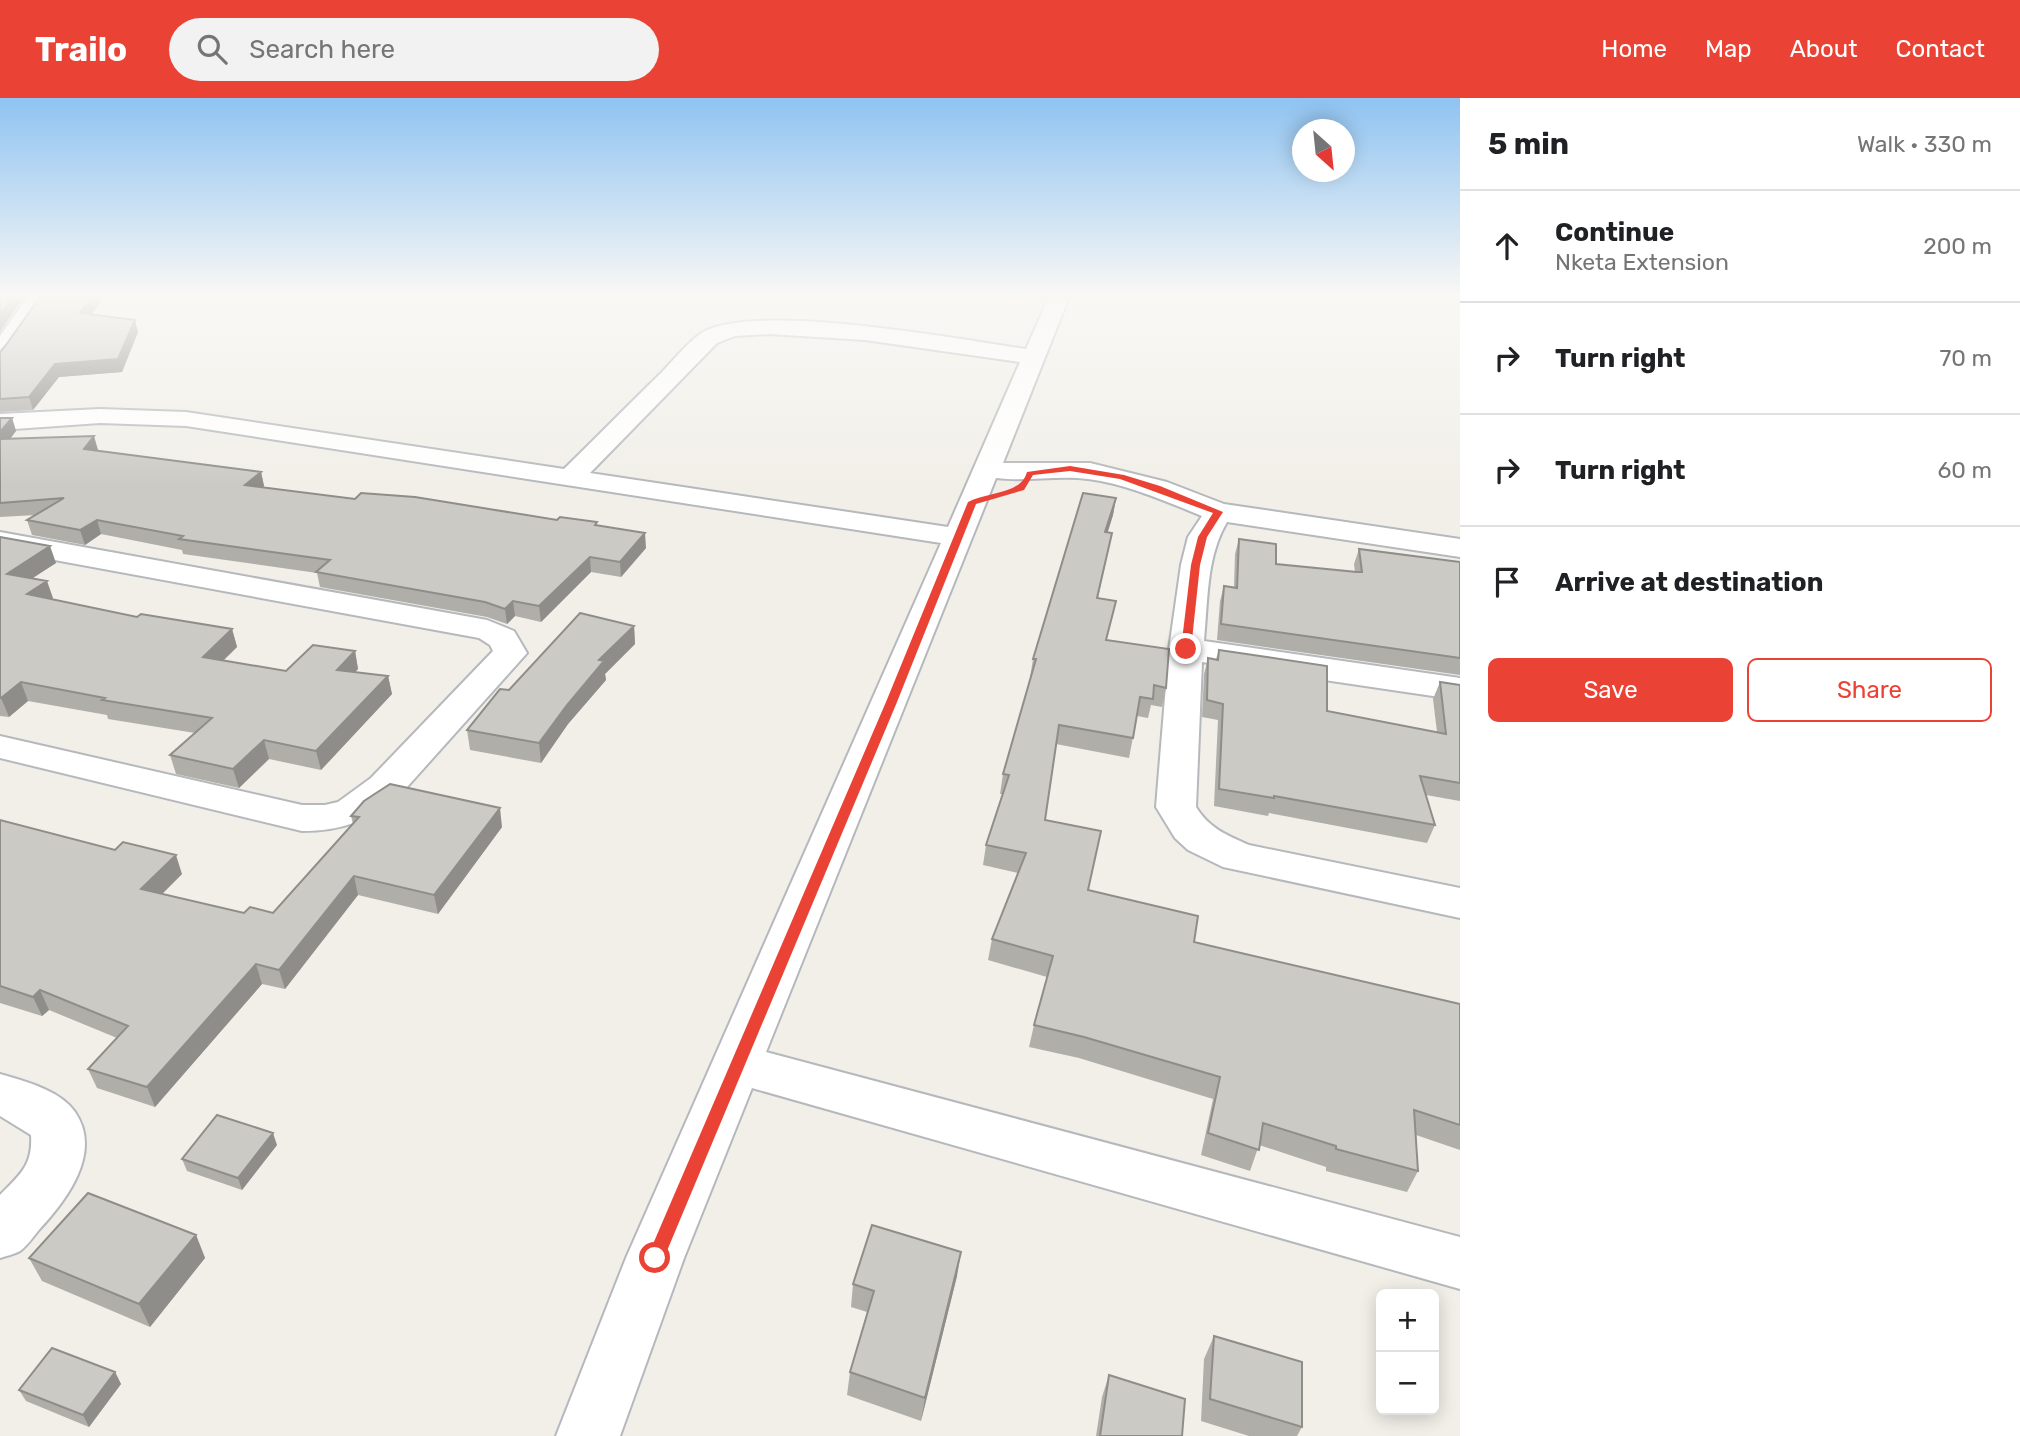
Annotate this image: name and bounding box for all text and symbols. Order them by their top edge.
search box [169,18,659,81]
text: Trailo [35,30,127,69]
icon: search [193,30,231,68]
text: Search here [249,34,395,65]
text: Home [1601,35,1667,63]
text: Map [1705,35,1752,63]
text: About [1790,35,1858,63]
text: Contact [1896,35,1985,63]
north arrow [1292,119,1355,182]
text: 5 min [1488,126,1569,162]
text: Walk · 330 m [1857,130,1992,158]
text: Continue [1555,217,1674,248]
icon: ahead [1488,227,1526,265]
text: 200 m [1923,232,1992,260]
text: Nketa Extension [1555,248,1729,276]
icon: right [1488,339,1526,377]
text: Turn right [1555,343,1685,374]
text: 70 m [1940,344,1992,372]
icon: right [1488,451,1526,489]
text: Turn right [1555,455,1685,486]
text: 60 m [1937,456,1992,484]
icon: arrive [1488,563,1526,601]
text: Arrive at destination [1555,567,1823,598]
route end [1170,633,1201,664]
button: Save [1488,658,1733,722]
button: Share [1747,658,1992,722]
route start [639,1242,670,1273]
map controls [1376,1289,1439,1415]
button: + [1376,1289,1439,1352]
button: − [1376,1352,1439,1415]

